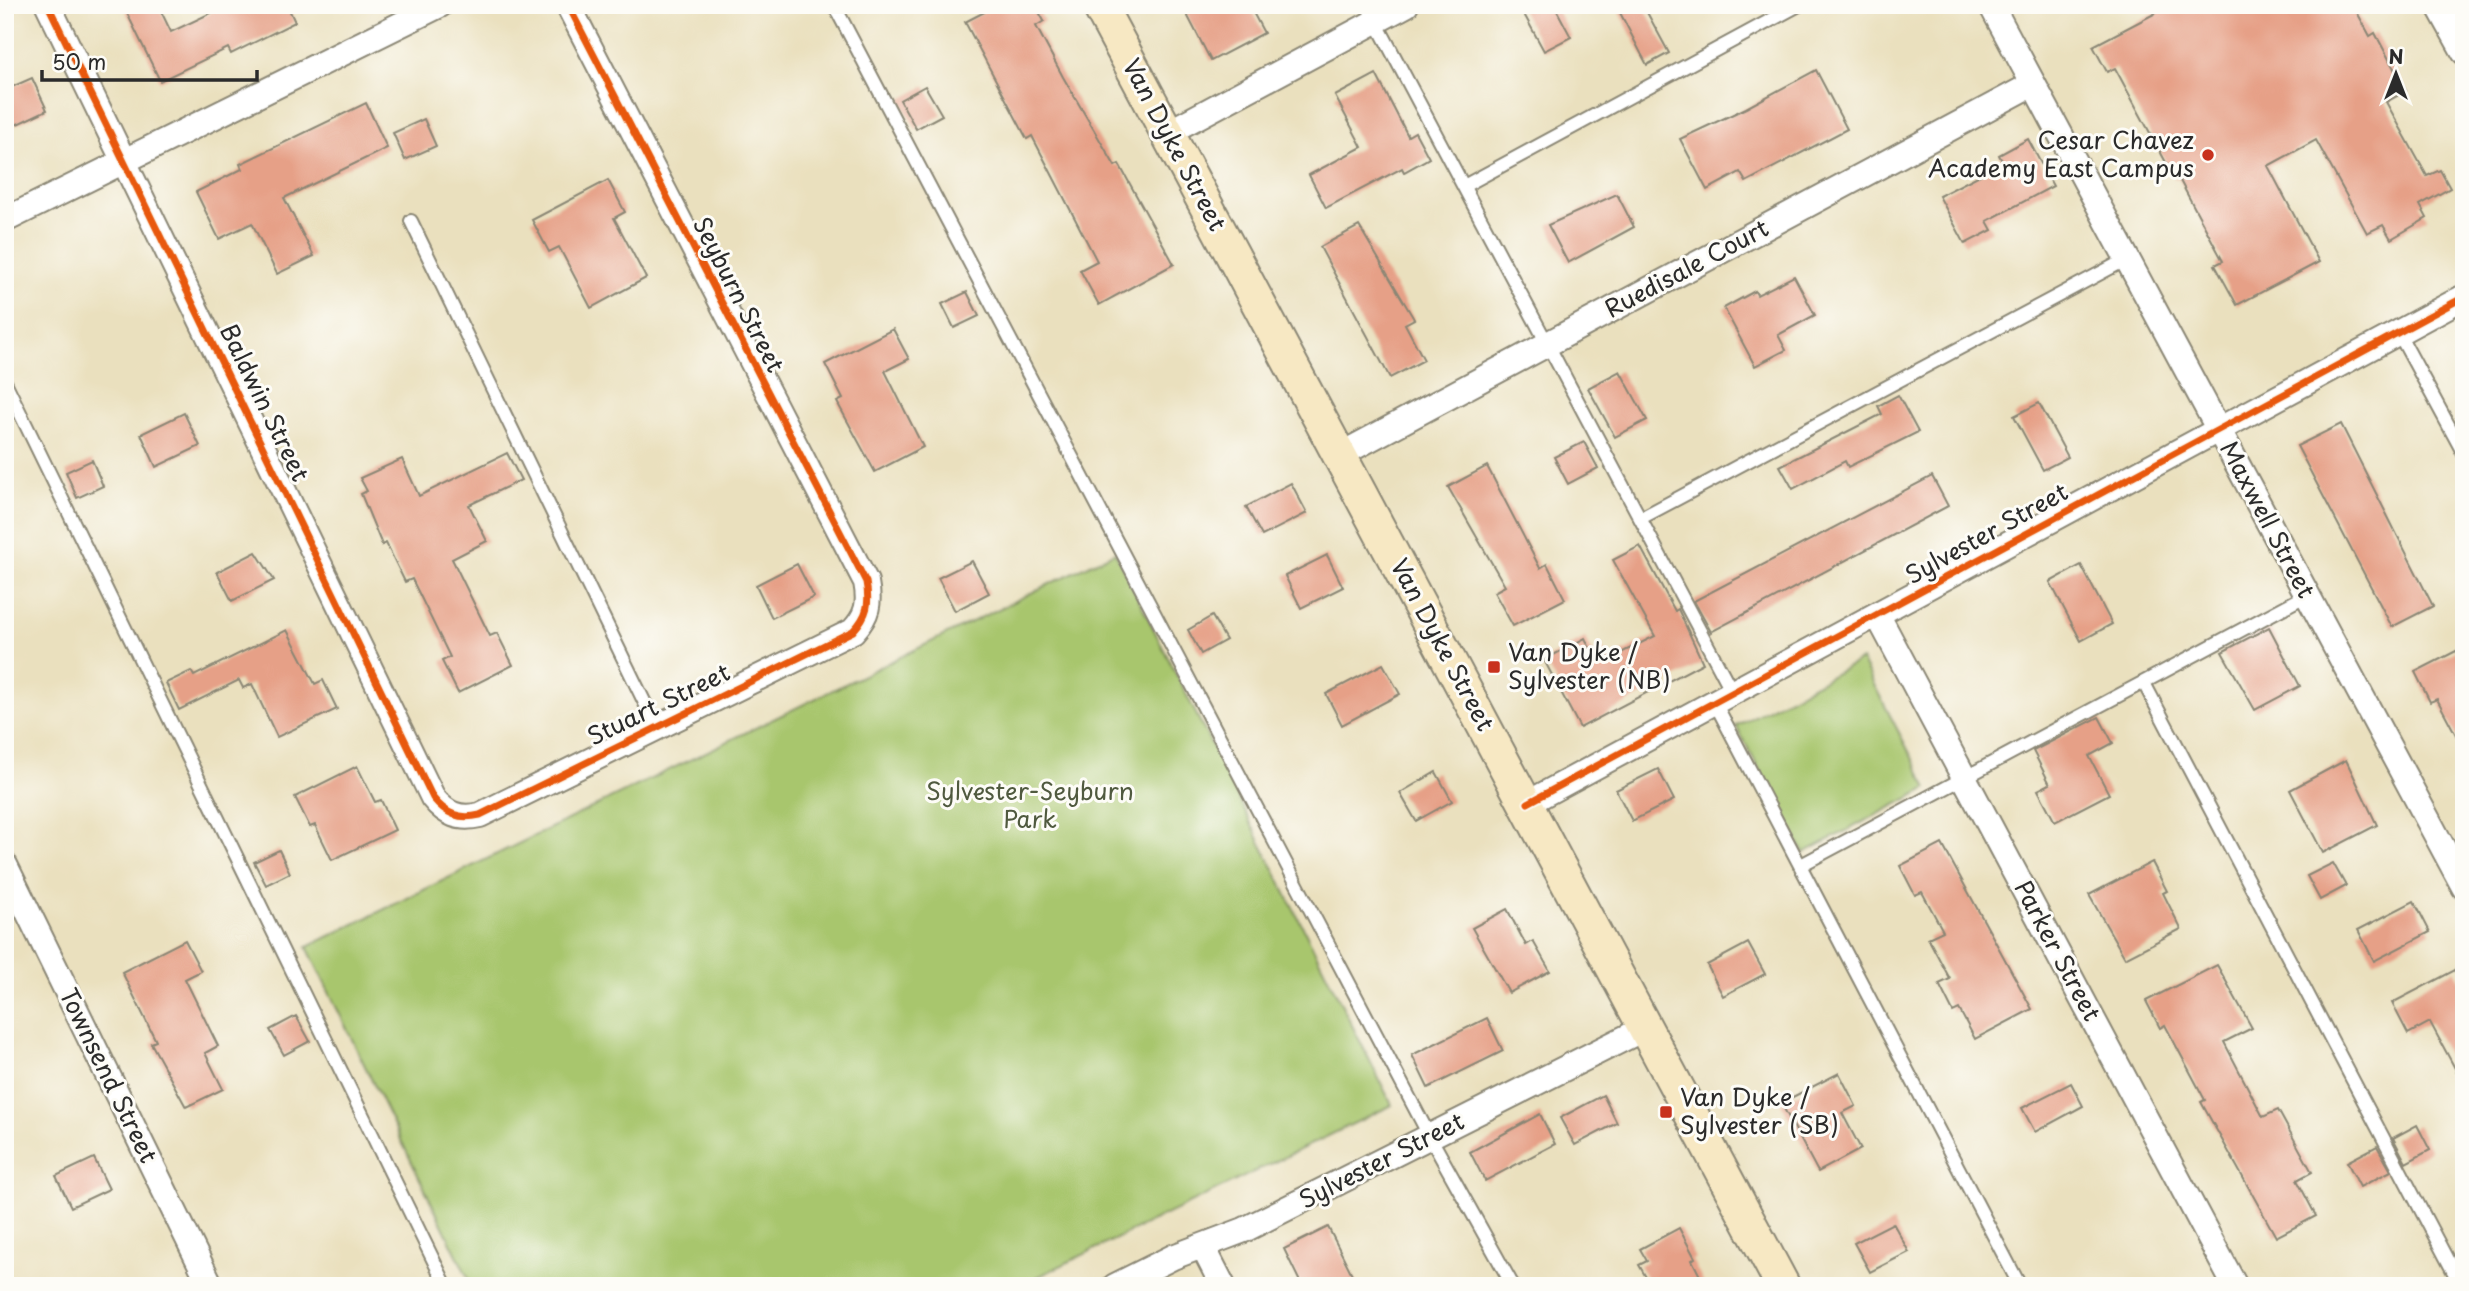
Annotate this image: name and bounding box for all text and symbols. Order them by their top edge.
scale bar [42,38,257,82]
north arrow [2360,38,2430,108]
text: N [2388,42,2404,70]
text: 50 m [52,45,106,77]
street label: Van Dyke Street [1115,51,1237,237]
place label: Cesar Chavez Academy East Campus [1928,121,2194,185]
marker: Cesar Chavez Academy East Campus [2200,147,2216,163]
street label: Ruedisale Court [1598,209,1775,326]
street label: Seyburn Street [685,210,795,378]
street label: Baldwin Street [212,317,320,487]
street label: Maxwell Street [2212,434,2325,604]
street label: Sylvester Street [1898,473,2074,592]
street label: Van Dyke Street [1383,551,1505,737]
place label: Van Dyke / Sylvester (NB) [1508,633,1671,697]
street label: Stuart Street [581,653,736,753]
marker: Van Dyke / Sylvester (NB) [1486,659,1502,675]
park label: Sylvester-Seyburn Park [926,772,1134,836]
street label: Parker Street [2007,873,2111,1027]
street label: Townsend Street [52,982,168,1169]
place label: Van Dyke / Sylvester (SB) [1680,1078,1839,1142]
street label: Sylvester Street [1292,1102,1470,1216]
marker: Van Dyke / Sylvester (SB) [1658,1104,1674,1120]

